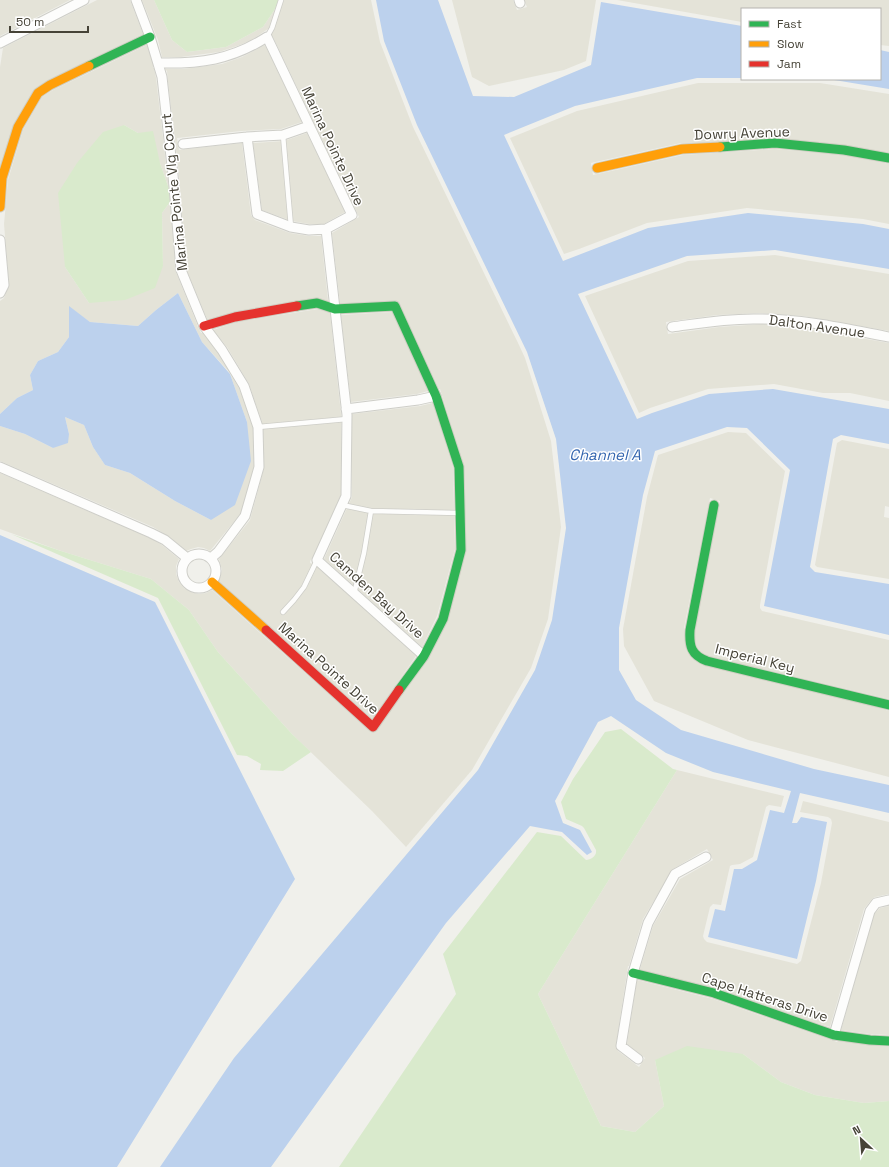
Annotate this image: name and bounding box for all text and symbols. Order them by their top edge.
scale bar [10,8,88,34]
legend [741,8,881,80]
text: 50 m [16,14,44,30]
text: Fast [777,16,802,32]
text: Slow [777,36,804,52]
text: Jam [777,56,801,72]
street label: Marina Pointe Drive [298,84,368,208]
street label: Marina Pointe Vlg Court [157,112,191,272]
street label: Dowry Avenue [694,122,790,144]
street label: Dalton Avenue [768,310,866,342]
water label: Channel A [569,445,641,464]
street label: Camden Bay Drive [326,548,428,642]
street label: Marina Pointe Drive [275,618,383,718]
street label: Imperial Key [713,639,797,677]
street label: Cape Hatteras Drive [699,968,831,1026]
north arrow [841,1119,881,1159]
text: N [850,1122,863,1138]

